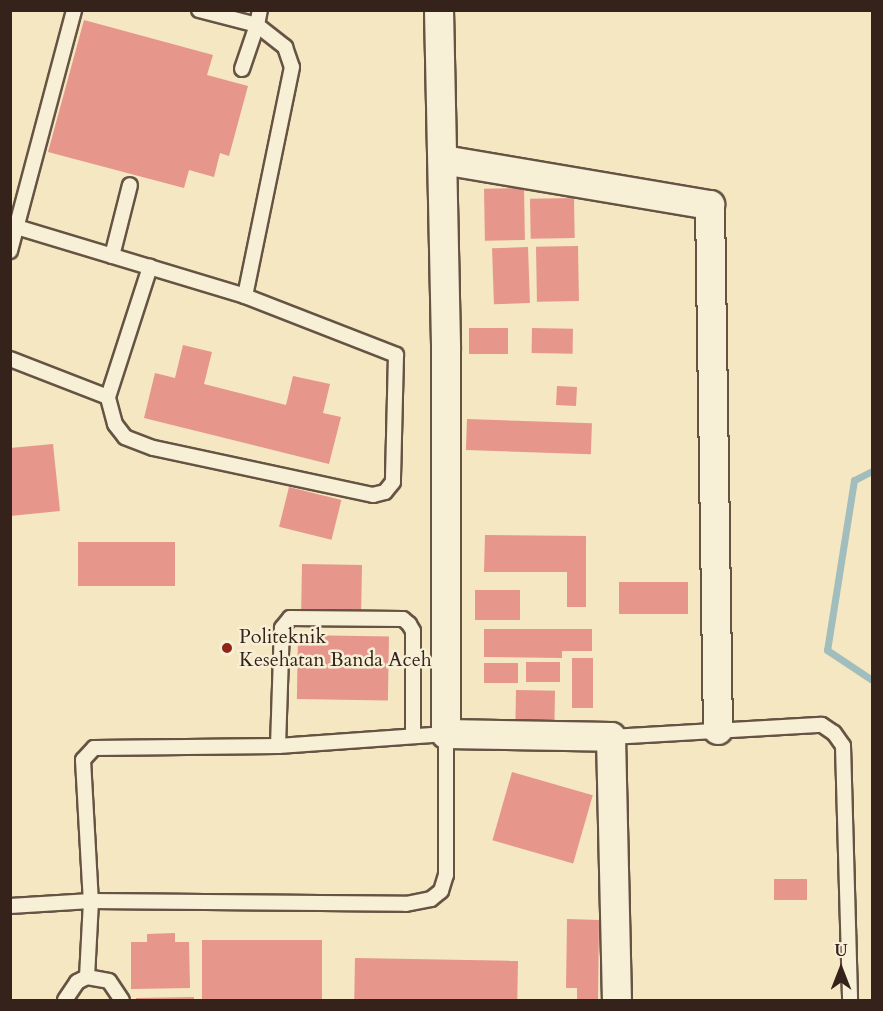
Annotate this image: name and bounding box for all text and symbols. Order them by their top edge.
place label: Politeknik Kesehatan Banda Aceh [239,624,432,671]
marker: Politeknik Kesehatan Banda Aceh [220,641,234,655]
north arrow [811,939,871,999]
text: U [834,940,848,962]

